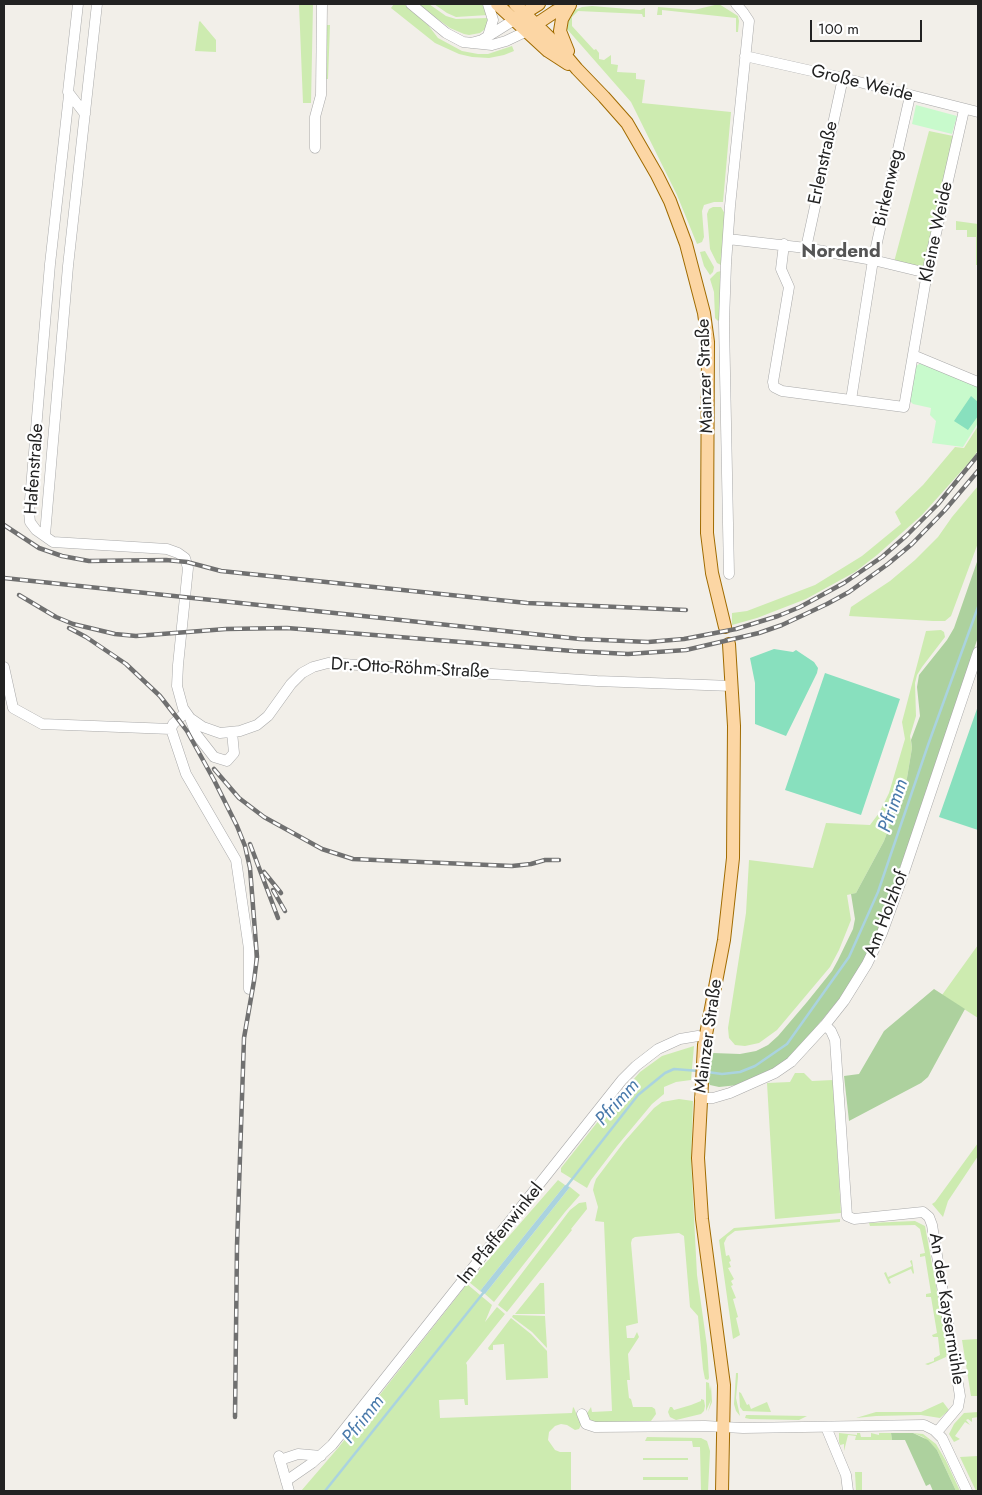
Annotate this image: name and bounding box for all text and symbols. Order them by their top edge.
scale bar [812,10,924,42]
text: 100 m [818,18,859,40]
street label: Große Weide [809,61,915,107]
street label: Erlenstraße [805,119,843,207]
street label: Birkenweg [870,147,908,229]
street label: Kleine Weide [916,180,958,284]
district label: Nordend [801,241,881,263]
street label: Mainzer Straße [693,318,719,434]
street label: Hafenstraße [21,423,49,515]
street label: Dr.-Otto-Röhm-Straße [330,654,490,684]
water label: Pfrimm [874,776,914,836]
street label: Am Holzhof [861,868,913,960]
street label: Mainzer Straße [690,978,728,1094]
water label: Pfrimm [591,1075,645,1131]
street label: Im Pfaffenwinkel [454,1179,548,1289]
street label: An der Kaysermühle [923,1231,969,1387]
water label: Pfrimm [338,1391,390,1449]

